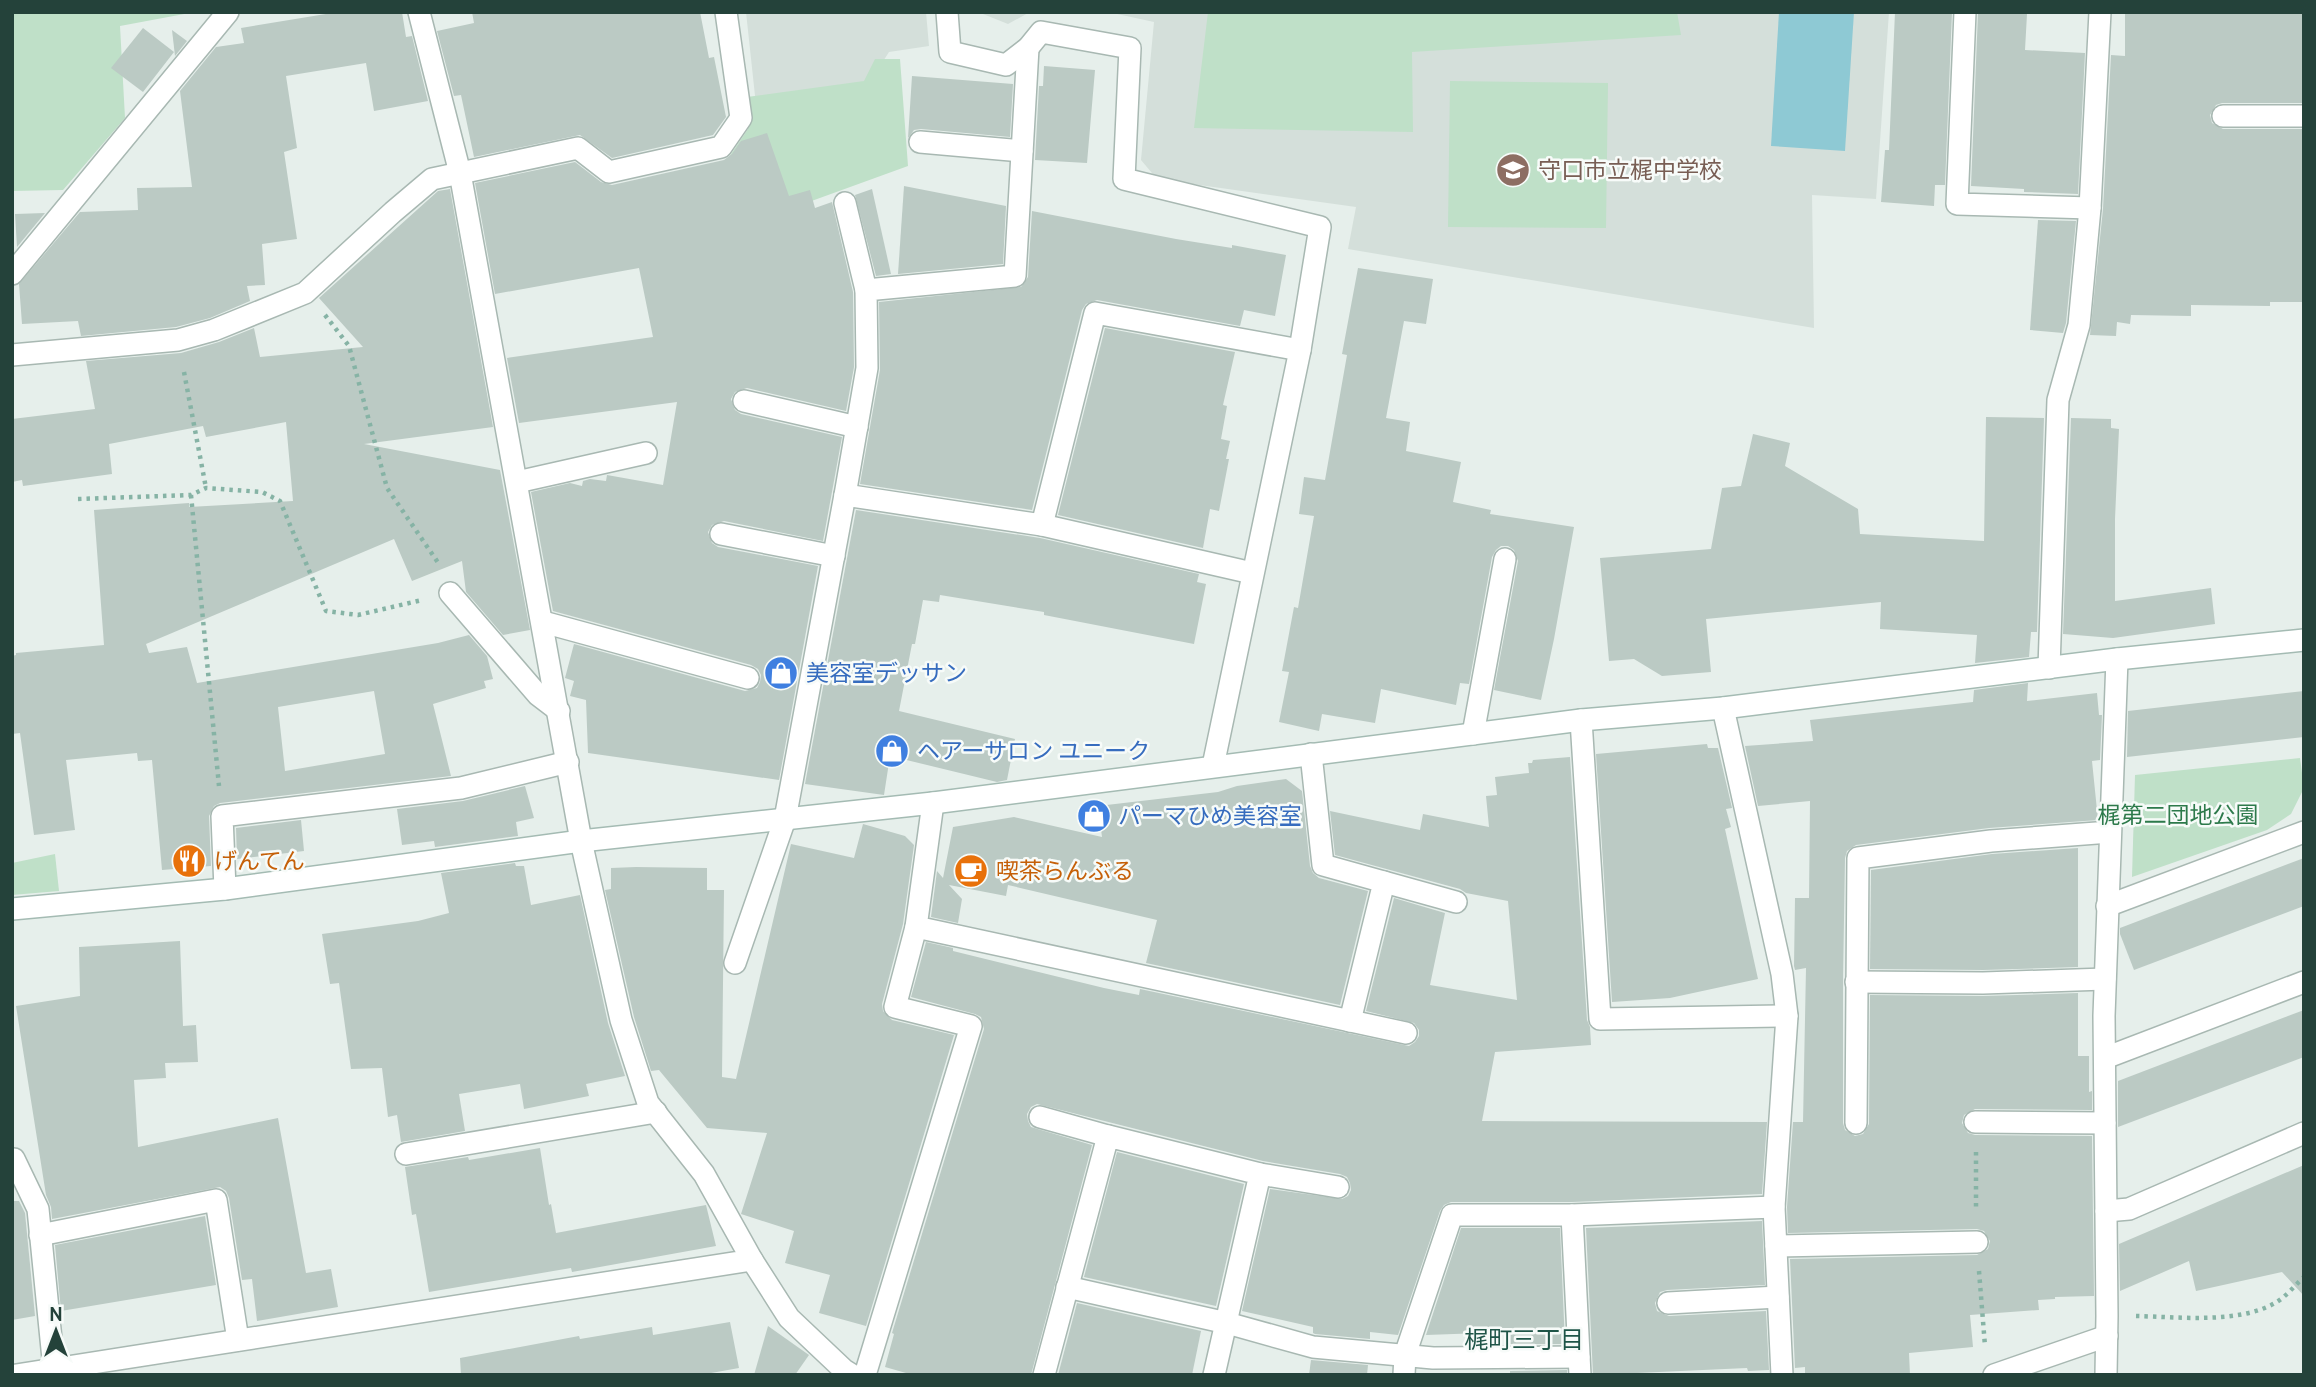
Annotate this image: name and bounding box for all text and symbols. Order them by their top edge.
school or university icon: 守口市立梶中学校 [1494,151,1532,189]
place label: 守口市立梶中学校 [1538,156,1722,184]
shop icon: 美容室デッサン [762,654,800,692]
place label: 美容室デッサン [806,659,967,687]
shop icon: ヘアーサロン ユニーク [873,732,911,770]
place label: ヘアーサロン ユニーク [917,737,1150,765]
shop icon: パーマひめ美容室 [1075,797,1113,835]
park label: 梶第二団地公園 [2098,801,2259,829]
place label: パーマひめ美容室 [1118,802,1302,830]
restaurant icon: げんてん [170,842,208,880]
place label: げんてん [214,847,305,875]
cafe icon: 喫茶らんぶる [952,852,990,890]
place label: 喫茶らんぶる [996,857,1134,885]
north arrow [21,1296,91,1366]
text: N [49,1303,63,1326]
district label: 梶町三丁目 [1464,1325,1584,1354]

